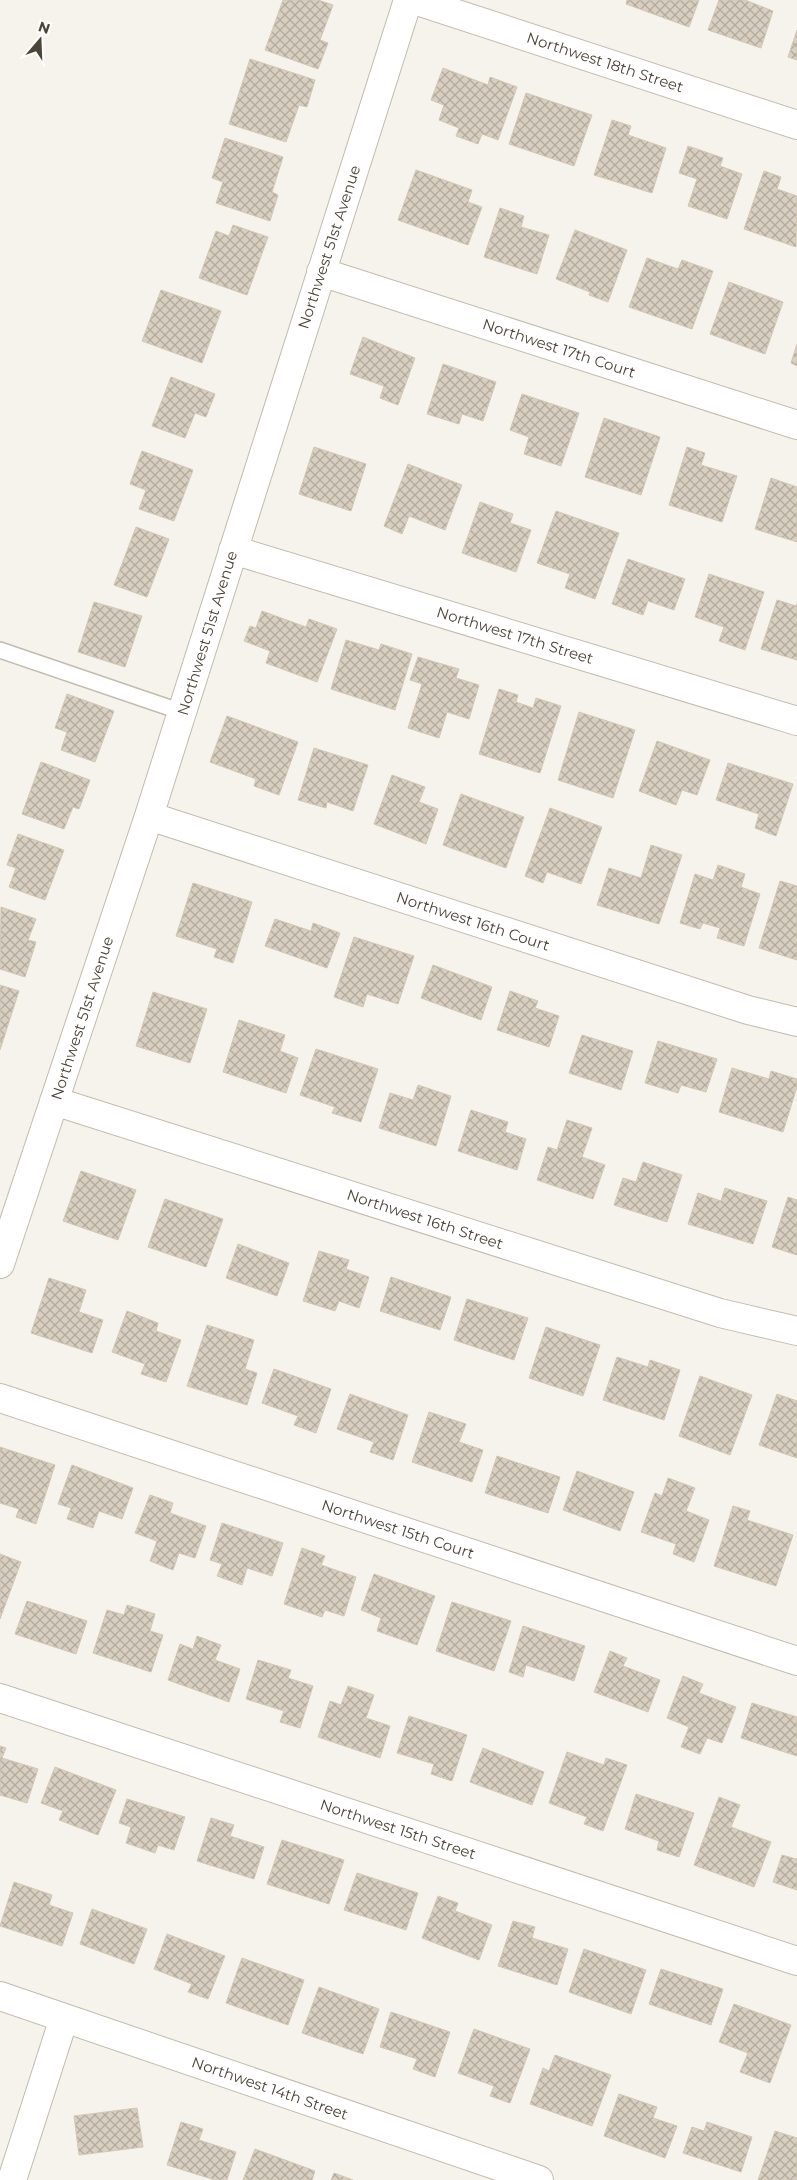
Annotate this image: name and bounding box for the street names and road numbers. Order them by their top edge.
street label: Northwest 18th Street [524,28,686,96]
street label: Northwest 51st Avenue [294,163,364,331]
street label: Northwest 17th Court [480,314,638,382]
street label: Northwest 51st Avenue [173,548,241,718]
street label: Northwest 17th Street [434,602,596,668]
street label: Northwest 16th Court [394,887,552,955]
street label: Northwest 51st Avenue [47,934,117,1102]
street label: Northwest 16th Street [344,1185,506,1253]
street label: Northwest 15th Court [319,1495,477,1563]
street label: Northwest 15th Street [318,1795,478,1863]
street label: Northwest 14th Street [189,2052,351,2124]

